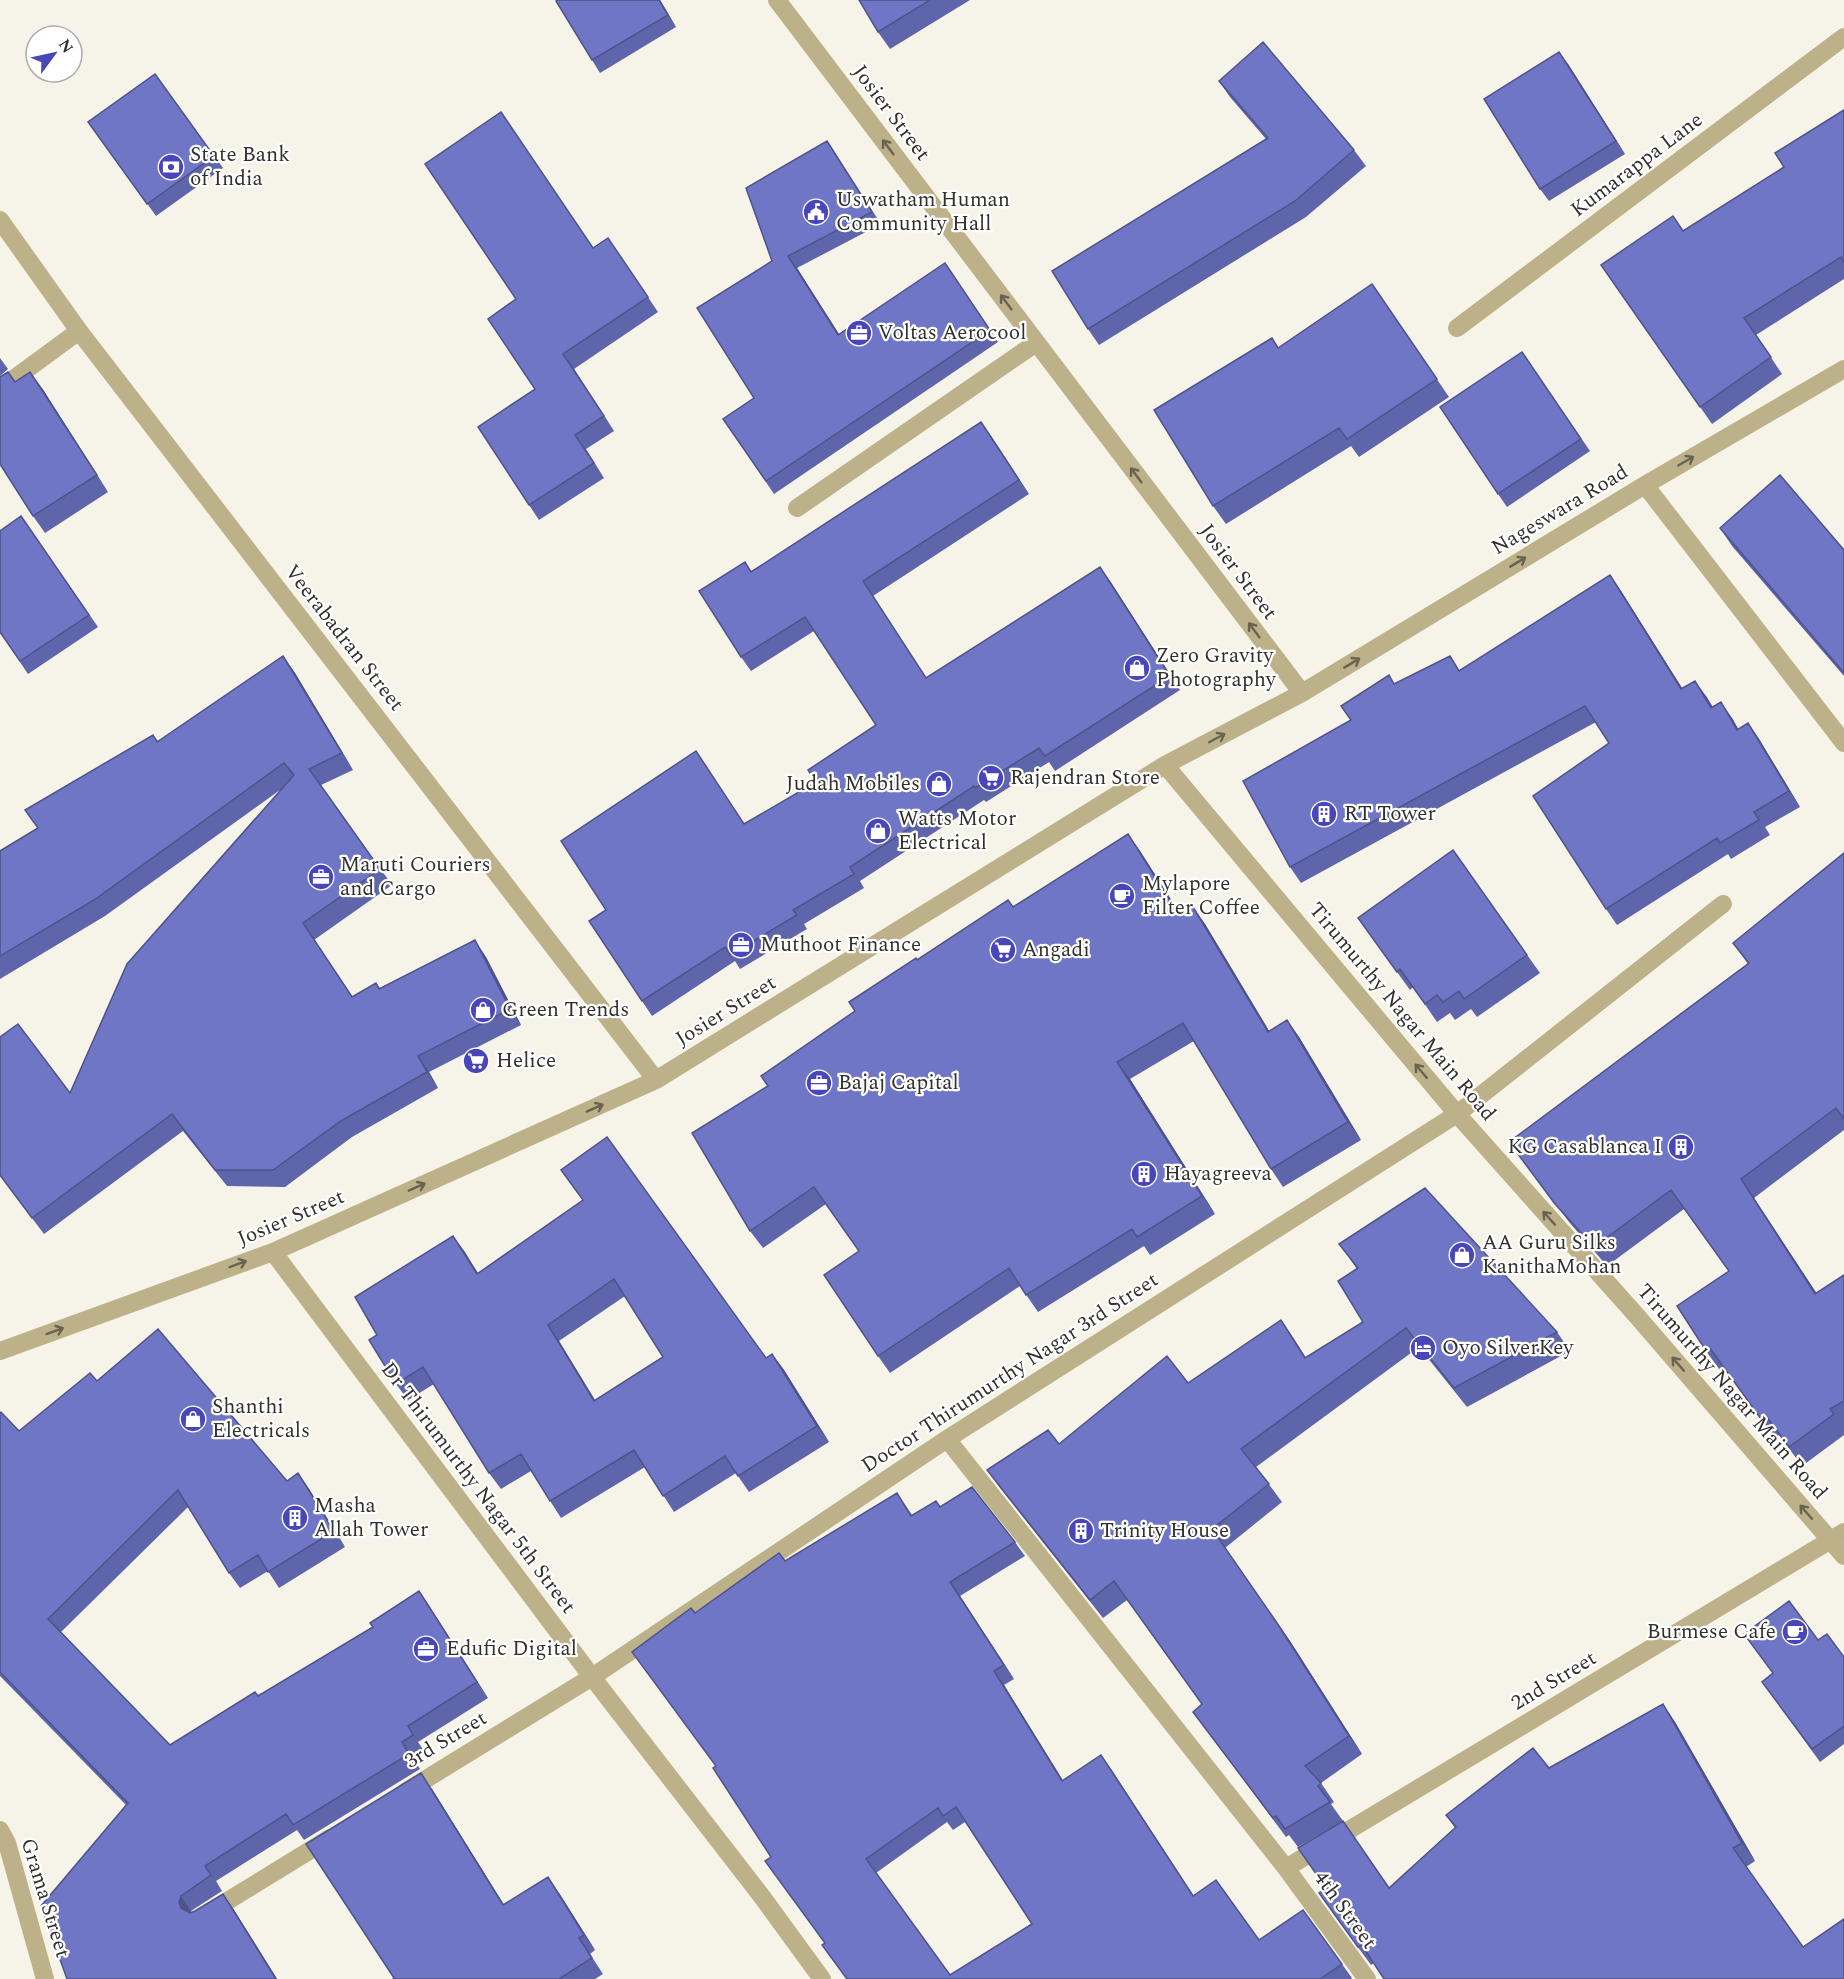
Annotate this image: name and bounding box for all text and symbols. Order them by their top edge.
north arrow [24,24,84,84]
text: N [52,34,79,58]
street label: Josier Street [844,58,938,168]
street label: Kumarappa Lane [1564,104,1710,226]
place label: State Bank of India [190,139,290,195]
one-way arrow [882,139,895,155]
bank icon: State Bank of India [156,152,186,182]
place label: Uswatham Human Community Hall [836,184,1010,240]
public building icon: Uswatham Human Community Hall [801,197,831,227]
one-way arrow [999,295,1012,311]
place label: Voltas Aerocool [878,317,1026,349]
office icon: Voltas Aerocool [844,318,874,348]
one-way arrow [1677,455,1694,467]
street label: Nageswara Road [1485,456,1635,564]
one-way arrow [1130,467,1142,483]
street label: Josier Street [1191,517,1285,627]
one-way arrow [1510,555,1527,568]
street label: Veerabadran Street [276,558,412,718]
one-way arrow [1247,622,1260,638]
place label: Zero Gravity Photography [1156,640,1277,696]
shop icon: Zero Gravity Photography [1122,653,1152,683]
one-way arrow [1343,657,1360,669]
one-way arrow [1208,732,1225,744]
place label: Rajendran Store [1010,762,1160,794]
supermarket icon: Rajendran Store [976,763,1006,793]
place label: Judah Mobiles [786,768,920,800]
shop icon: Judah Mobiles [924,769,954,799]
place label: RT Tower [1344,798,1436,830]
building icon: RT Tower [1309,799,1339,829]
place label: Watts Motor Electrical [898,803,1016,859]
shop icon: Watts Motor Electrical [863,816,893,846]
place label: Maruti Couriers and Cargo [340,849,491,905]
office icon: Maruti Couriers and Cargo [306,862,336,892]
place label: Mylapore Filter Coffee [1142,868,1260,924]
cafe icon: Mylapore Filter Coffee [1107,881,1137,911]
street label: Tirumurthy Nagar Main Road [1301,895,1503,1129]
place label: Muthoot Finance [760,929,921,961]
office icon: Muthoot Finance [726,930,756,960]
place label: Angadi [1022,934,1090,966]
supermarket icon: Angadi [988,935,1018,965]
street label: Josier Street [669,967,783,1055]
place label: Green Trends [502,994,629,1026]
shop icon: Green Trends [468,995,498,1025]
place label: Helice [496,1045,556,1077]
supermarket icon: Helice [461,1046,491,1076]
one-way arrow [1414,1064,1428,1079]
place label: Bajaj Capital [838,1067,959,1099]
office icon: Bajaj Capital [804,1068,834,1098]
one-way arrow [586,1101,604,1112]
place label: KG Casablanca I [1507,1131,1662,1163]
building icon: KG Casablanca I [1666,1132,1696,1162]
place label: Hayagreeva [1164,1158,1272,1190]
building icon: Hayagreeva [1129,1159,1159,1189]
street label: Josier Street [232,1181,350,1255]
one-way arrow [407,1181,426,1192]
one-way arrow [1542,1210,1556,1225]
place label: AA Guru Silks KanithaMohan [1482,1227,1622,1283]
shop icon: AA Guru Silks KanithaMohan [1447,1240,1477,1270]
one-way arrow [228,1258,247,1269]
street label: Doctor Thirumurthy Nagar 3rd Street [855,1265,1165,1481]
street label: Tirumurthy Nagar Main Road [1629,1277,1835,1507]
one-way arrow [45,1325,64,1336]
place label: Oyo SilverKey [1442,1332,1574,1364]
hotel icon: Oyo SilverKey [1408,1333,1438,1363]
street label: Dr Thirumurthy Nagar 5th Street [373,1355,583,1621]
one-way arrow [1672,1356,1685,1372]
place label: Shanthi Electricals [212,1391,310,1447]
shop icon: Shanthi Electricals [178,1404,208,1434]
place label: Masha Allah Tower [314,1490,428,1546]
building icon: Masha Allah Tower [280,1503,310,1533]
one-way arrow [1799,1504,1812,1520]
place label: Trinity House [1100,1515,1229,1547]
building icon: Trinity House [1066,1516,1096,1546]
place label: Burmese Cafe [1647,1616,1776,1648]
cafe icon: Burmese Cafe [1780,1617,1810,1647]
place label: Edufic Digital [446,1633,577,1665]
office icon: Edufic Digital [411,1634,441,1664]
street label: 2nd Street [1505,1643,1603,1719]
street label: 3rd Street [399,1703,493,1777]
street label: Grama Street [12,1834,78,1962]
street label: 4th Street [1305,1864,1385,1956]

